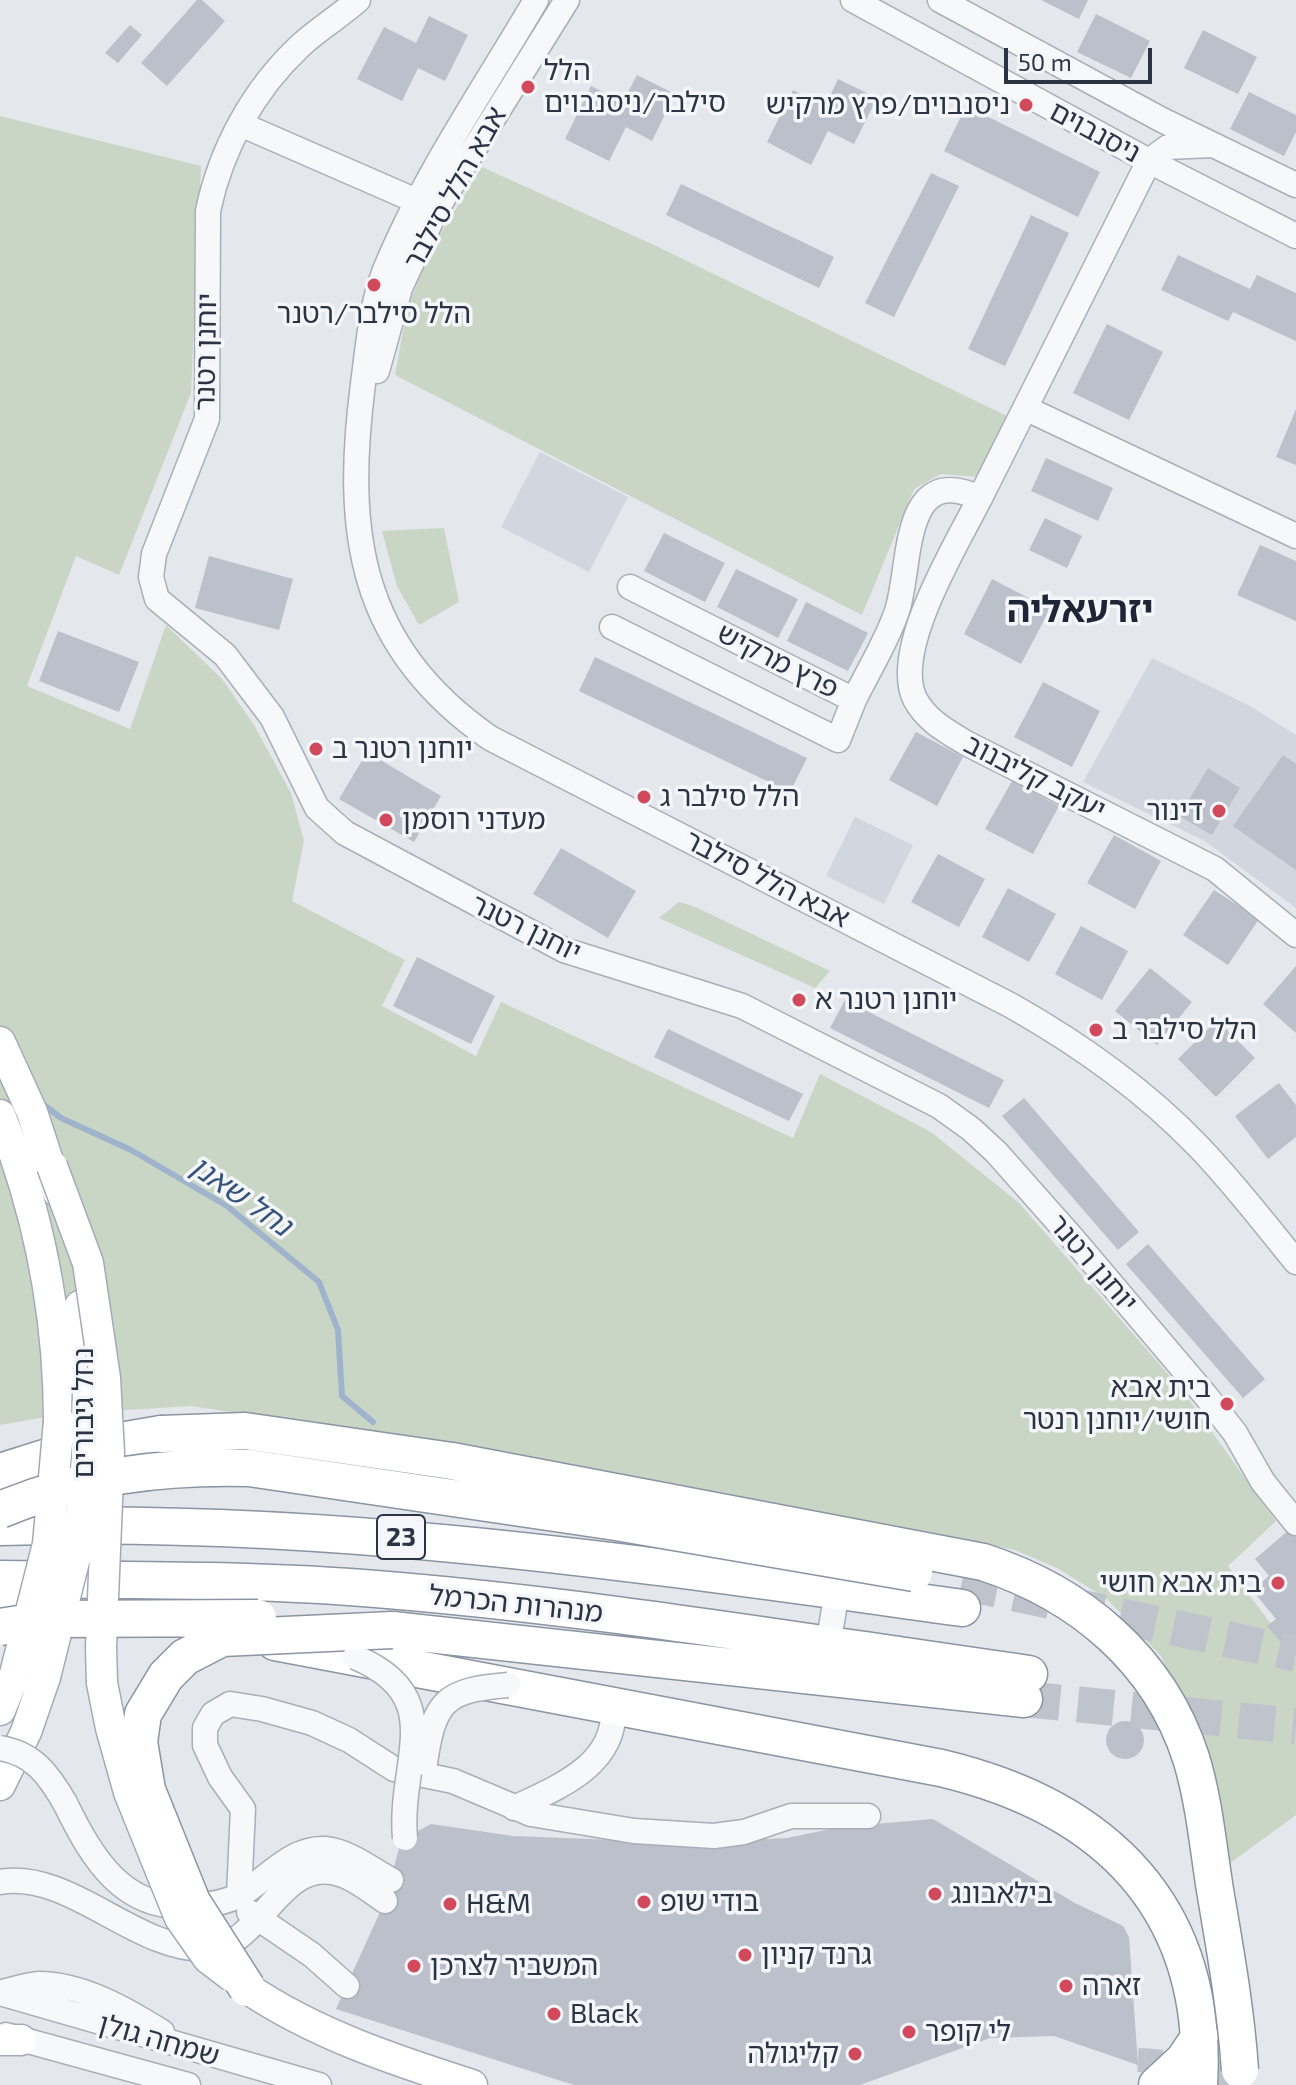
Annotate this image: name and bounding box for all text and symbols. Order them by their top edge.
scale bar [1008,32,1156,82]
text: 50 m [1018,47,1072,76]
place label: הלל סילבר/ניסנבוים [544,54,726,120]
marker: הלל סילבר/ניסנבוים [519,78,537,96]
place label: ניסנבוים/פרץ מרקיש [766,88,1010,122]
street label: ניסנבוים [1044,94,1146,170]
marker: ניסנבוים/פרץ מרקיש [1017,96,1035,114]
street label: אבא הלל סילבר [397,101,513,275]
marker: הלל סילבר/רטנר [365,276,383,294]
street label: יוחנן רטנר [188,293,224,411]
place label: הלל סילבר/רטנר [277,297,471,331]
district label: יזרעאליה [1007,588,1153,632]
street label: פרץ מרקיש [712,616,844,706]
street label: יעקב קליבנוב [959,727,1111,827]
place label: יוחנן רטנר ב [332,732,473,766]
marker: יוחנן רטנר ב [307,740,325,758]
place label: הלל סילבר ג [660,780,799,814]
marker: הלל סילבר ג [635,788,653,806]
place label: דינור [1146,794,1203,828]
marker: דינור [1210,802,1228,820]
place label: מעדני רוסמן [402,803,546,837]
marker: מעדני רוסמן [377,811,395,829]
street label: אבא הלל סילבר [679,823,855,935]
street label: יוחנן רטנר [465,887,587,969]
place label: יוחנן רטנר א [815,983,957,1017]
marker: יוחנן רטנר א [790,991,808,1009]
place label: הלל סילבר ב [1112,1013,1257,1047]
marker: הלל סילבר ב [1087,1021,1105,1039]
water label: נחל שאנן [183,1148,299,1244]
street label: יוחנן רטנר [1041,1207,1145,1319]
street label: נחל גיבורים [67,1347,101,1479]
place label: בית אבא חושי/יוחנן רנטר [1023,1371,1211,1437]
marker: בית אבא חושי/יוחנן רנטר [1218,1395,1236,1413]
road number: 23 [377,1515,425,1559]
place label: בית אבא חושי [1100,1566,1262,1600]
marker: בית אבא חושי [1269,1574,1287,1592]
street label: מנהרות הכרמל [427,1578,605,1630]
place label: בילאבונג [951,1877,1053,1911]
place label: בודי שופ [660,1885,759,1919]
marker: בילאבונג [926,1885,944,1903]
place label: H&M [466,1887,531,1921]
marker: בודי שופ [635,1893,653,1911]
marker: H&M [441,1895,459,1913]
place label: גרנד קניון [761,1938,872,1972]
marker: גרנד קניון [736,1946,754,1964]
place label: המשביר לצרכן [430,1949,598,1983]
marker: המשביר לצרכן [405,1957,423,1975]
place label: זארה [1082,1969,1141,2003]
marker: זארה [1057,1977,1075,1995]
place label: Black [570,1997,639,2031]
marker: Black [545,2005,563,2023]
street label: שמחה גולן [95,2007,223,2073]
place label: לי קופר [925,2015,1011,2049]
marker: לי קופר [900,2023,918,2041]
place label: קליגולה [747,2037,839,2071]
marker: קליגולה [846,2045,864,2063]

